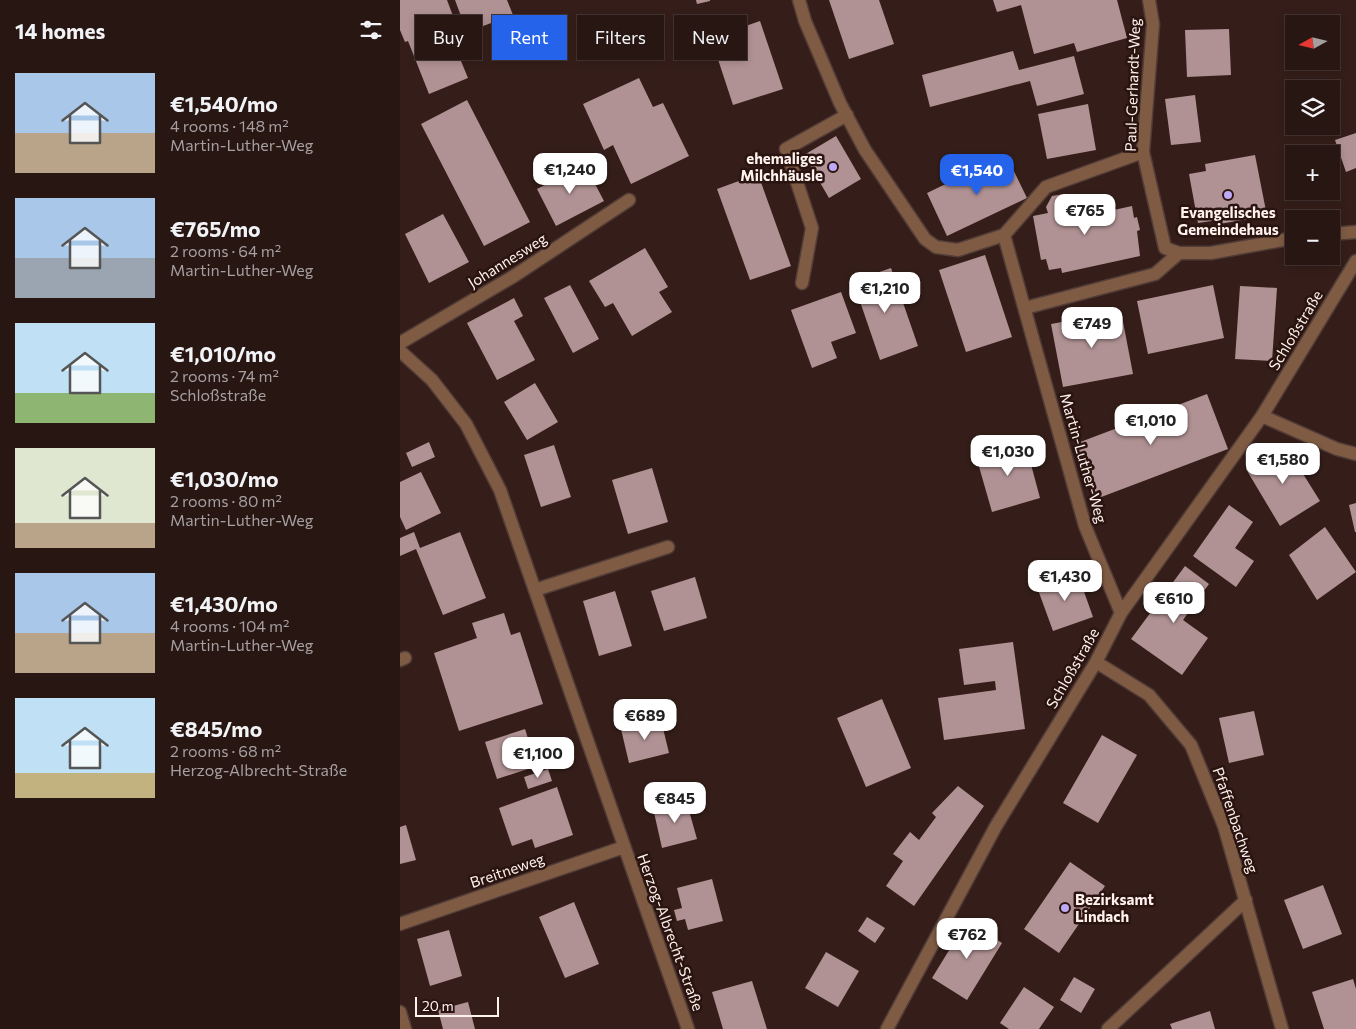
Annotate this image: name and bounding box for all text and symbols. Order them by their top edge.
chip: Buy [415,15,482,60]
chip: Rent [492,15,567,60]
chip: Filters [577,15,664,60]
chip: New [674,15,747,60]
north arrow [1285,15,1340,70]
map controls [1285,15,1340,265]
icon: filters [357,16,385,44]
text: 14 homes [15,18,105,43]
street label: Paul-Gerhardt-Weg [1121,18,1143,152]
button: layers [1285,80,1340,135]
text: €1,540/mo [170,91,278,116]
icon: home [55,93,115,153]
text: 4 rooms · 148 m² [170,116,289,135]
text: Martin-Luther-Weg [170,135,313,154]
button: + [1285,145,1340,200]
place label: ehemaliges Milchhäusle [740,149,823,184]
pin: €1,240 [529,152,611,195]
pin: €1,540 [936,154,1018,196]
text: €1,240 [544,159,596,178]
text: €1,540 [951,160,1003,179]
marker: ehemaliges Milchhäusle [827,161,839,173]
marker: Evangelisches Gemeindehaus [1222,189,1234,201]
pin: €765 [1055,194,1115,236]
text: €765 [1065,200,1105,219]
place label: Evangelisches Gemeindehaus [1177,203,1279,238]
button: − [1285,210,1340,265]
text: €765/mo [170,216,261,241]
icon: home [55,218,115,278]
street label: Johannesweg [464,229,550,291]
text: 2 rooms · 64 m² [170,241,281,260]
text: Martin-Luther-Weg [170,260,313,279]
pin: €1,210 [844,272,926,314]
text: €1,210 [860,278,910,297]
street label: Schloßstraße [1264,287,1326,373]
pin: €749 [1062,306,1122,349]
text: €749 [1073,313,1111,332]
text: €1,010/mo [170,341,276,366]
icon: home [55,343,115,403]
text: 2 rooms · 74 m² [170,366,279,385]
text: Schloßstraße [170,385,266,404]
street label: Martin-Luther-Weg [1057,391,1111,525]
pin: €1,010 [1110,404,1192,446]
text: €1,010 [1126,410,1176,429]
pin: €1,030 [967,434,1049,477]
text: €1,030 [982,441,1034,460]
pin: €1,580 [1242,442,1324,485]
text: €1,580 [1257,449,1309,468]
text: €1,030/mo [170,466,279,491]
icon: home [55,468,115,528]
text: 2 rooms · 80 m² [170,491,282,510]
text: Martin-Luther-Weg [170,510,313,529]
pin: €1,430 [1024,560,1106,602]
text: €1,430 [1039,566,1091,585]
pin: €610 [1144,582,1204,624]
text: €610 [1154,588,1194,607]
text: €1,430/mo [170,591,278,616]
icon: home [55,593,115,653]
text: 4 rooms · 104 m² [170,616,289,635]
street label: Schloßstraße [1042,624,1102,712]
text: Martin-Luther-Weg [170,635,313,654]
pin: €689 [615,698,675,741]
text: €689 [625,705,665,724]
text: €845/mo [170,716,262,741]
icon: home [55,718,115,778]
pin: €1,100 [497,736,579,779]
text: 2 rooms · 68 m² [170,741,281,760]
text: €1,100 [513,743,563,762]
text: Herzog-Albrecht-Straße [170,760,347,779]
street label: Pfaffenbachweg [1209,765,1263,875]
pin: €845 [645,782,705,824]
text: €845 [655,788,695,807]
street label: Breitneweg [467,849,547,891]
street label: Herzog-Albrecht-Straße [634,851,708,1013]
place label: Bezirksamt Lindach [1075,890,1154,925]
marker: Bezirksamt Lindach [1059,902,1071,914]
pin: €762 [937,918,997,960]
text: €762 [948,924,986,943]
scale bar [415,994,499,1017]
text: 20 m [422,997,454,1014]

